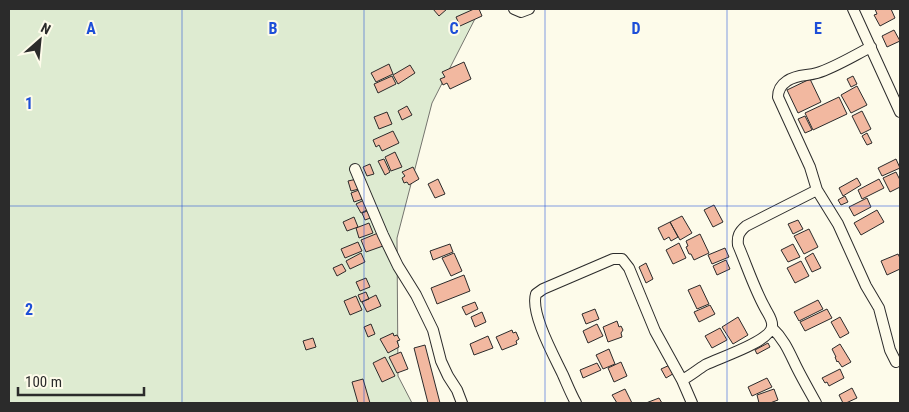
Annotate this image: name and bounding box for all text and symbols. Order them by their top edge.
north arrow [15,15,65,65]
text: N [38,19,53,37]
text: A [86,19,96,38]
text: B [269,19,278,38]
text: C [449,19,459,38]
text: D [631,19,641,38]
text: E [814,19,822,38]
text: 1 [25,94,33,113]
text: 2 [25,300,33,319]
scale bar [18,364,144,396]
text: 100 m [25,373,62,391]

